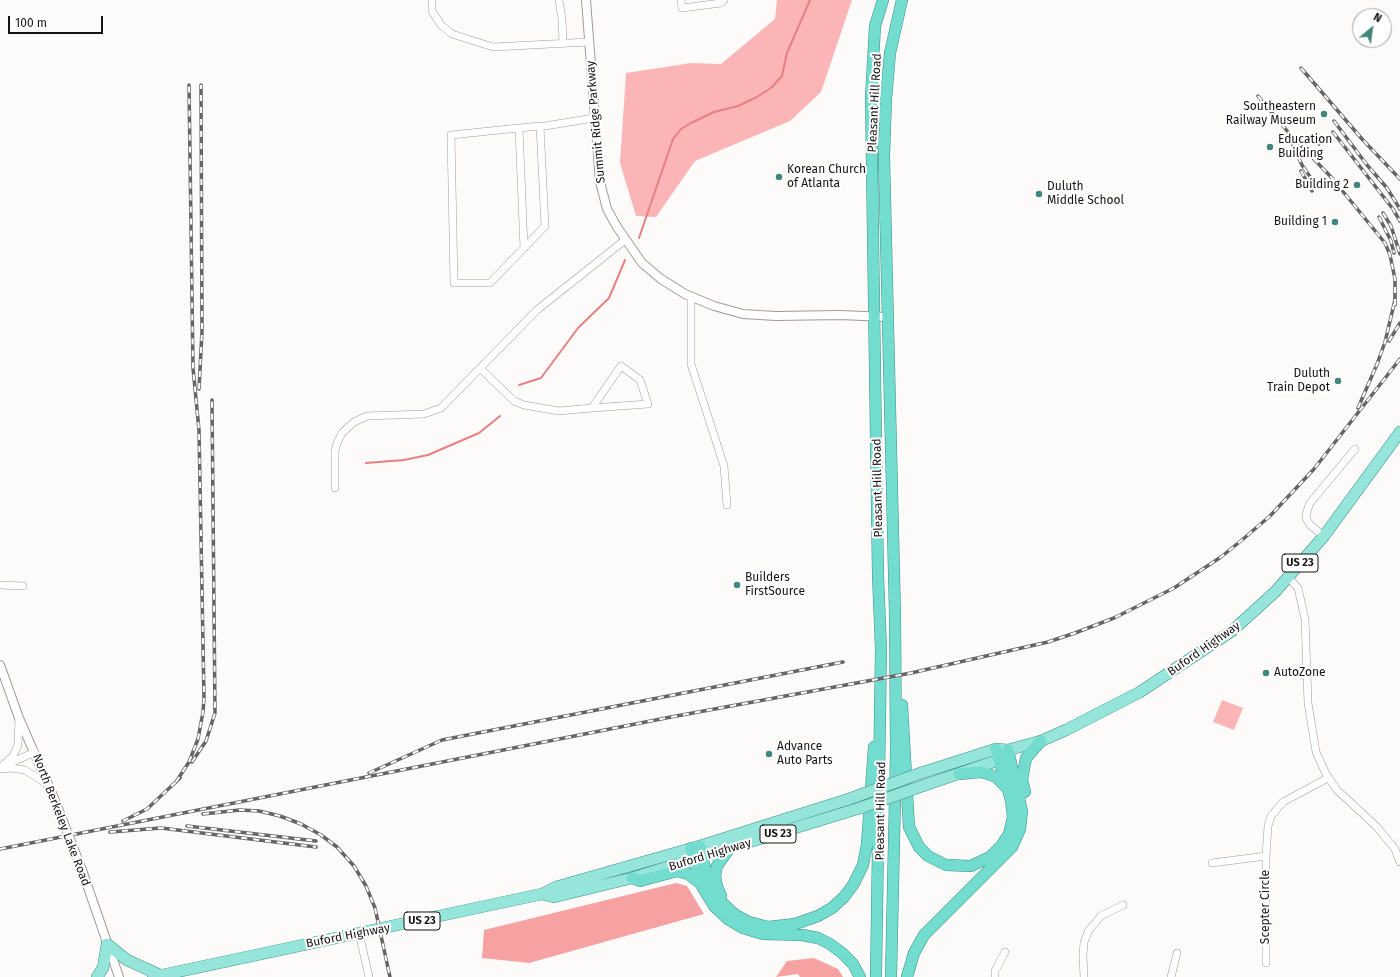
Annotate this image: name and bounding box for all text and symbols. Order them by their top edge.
scale bar [10,8,105,34]
north arrow [1352,8,1392,48]
text: N [1371,10,1384,25]
text: 100 m [15,16,47,30]
street label: Pleasant Hill Road [865,53,885,153]
street label: Summit Ridge Parkway [583,60,609,184]
place label: Southeastern Railway Museum [1226,100,1316,128]
marker: Southeastern Railway Museum [1319,109,1329,119]
place label: Education Building [1278,133,1332,161]
marker: Education Building [1265,142,1275,152]
place label: Korean Church of Atlanta [787,163,866,191]
marker: Korean Church of Atlanta [774,172,784,182]
place label: Building 2 [1295,178,1349,192]
place label: Duluth Middle School [1047,180,1124,208]
marker: Building 2 [1352,180,1362,190]
marker: Duluth Middle School [1034,189,1044,199]
place label: Building 1 [1274,215,1327,229]
marker: Building 1 [1330,217,1340,227]
place label: Duluth Train Depot [1267,367,1330,395]
marker: Duluth Train Depot [1333,376,1343,386]
street label: Pleasant Hill Road [870,438,886,538]
road number: US 23 [1282,554,1318,572]
place label: Builders FirstSource [745,571,805,599]
marker: Builders FirstSource [732,580,742,590]
street label: Buford Highway [1165,619,1243,679]
place label: AutoZone [1274,666,1326,680]
marker: AutoZone [1261,668,1271,678]
place label: Advance Auto Parts [777,740,833,768]
marker: Advance Auto Parts [764,749,774,759]
street label: North Berkeley Lake Road [29,752,93,888]
street label: Pleasant Hill Road [873,761,889,861]
road number: US 23 [760,825,796,843]
street label: Buford Highway [667,836,753,874]
street label: Scepter Circle [1259,870,1273,944]
road number: US 23 [404,912,440,930]
street label: Buford Highway [305,921,391,951]

